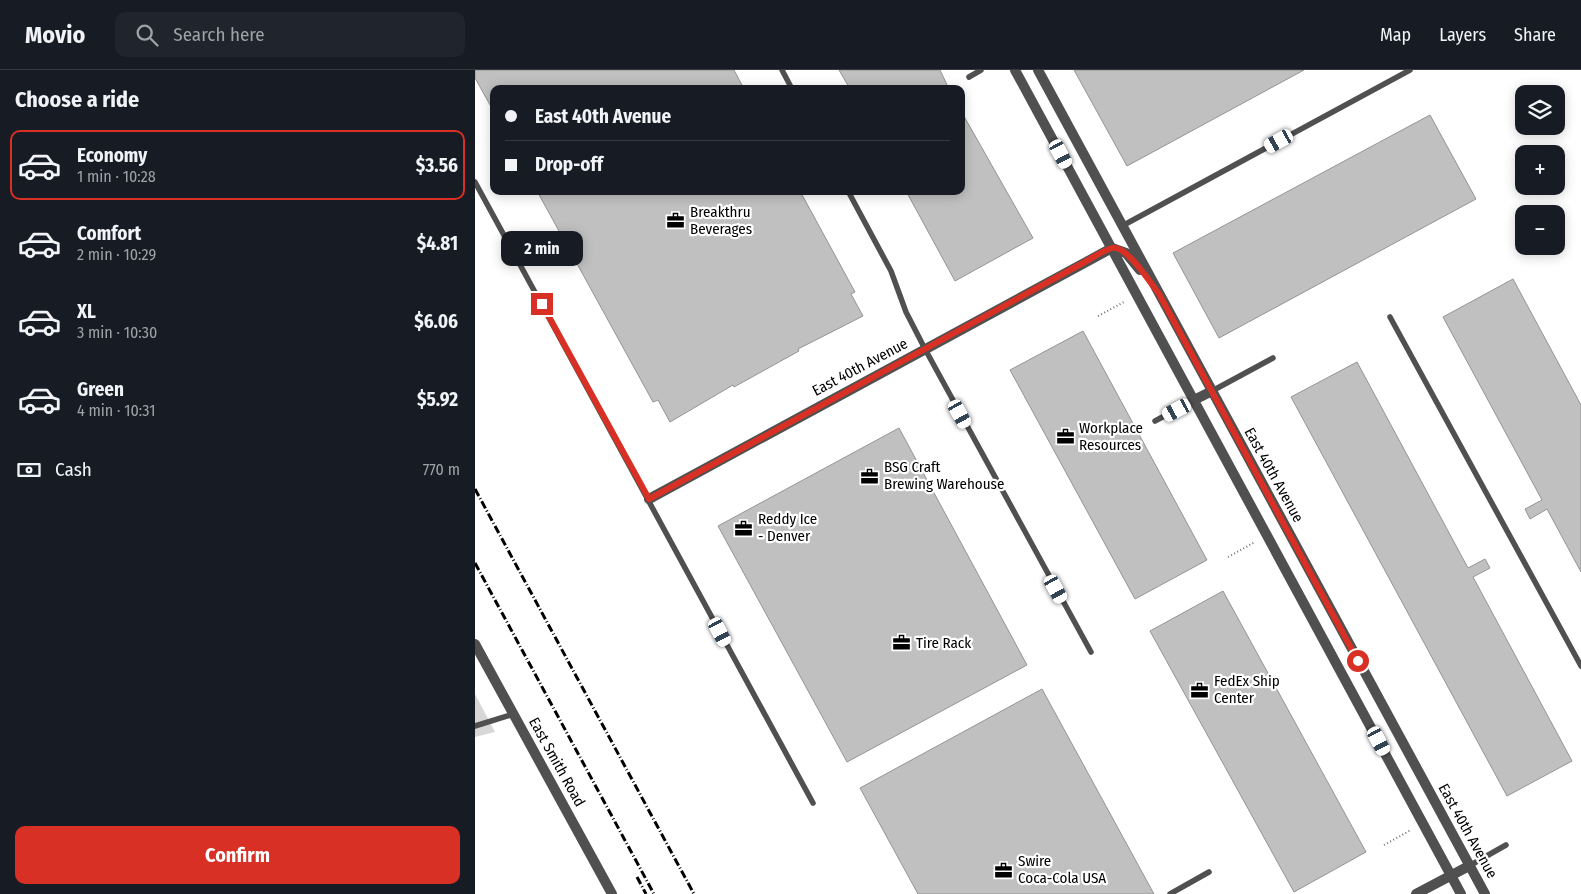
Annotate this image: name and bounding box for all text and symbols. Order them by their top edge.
search box [115,12,465,57]
text: Movio [25,21,85,49]
icon: search [133,21,161,49]
text: Search here [173,23,265,46]
text: Map [1380,24,1411,46]
text: Layers [1439,24,1486,46]
text: Share [1514,24,1556,46]
map controls [1515,85,1565,255]
button: layers [1515,85,1565,135]
text: Choose a ride [15,86,139,113]
text: East 40th Avenue [535,105,671,128]
car [1262,127,1295,155]
car [1047,137,1074,171]
icon: car [17,143,62,188]
text: Economy [77,144,147,167]
button: + [1515,145,1565,195]
text: Drop-off [535,153,603,176]
text: $3.56 [416,154,458,177]
text: 1 min · 10:28 [77,167,156,186]
place label: Breakthru Beverages [690,203,752,238]
button: − [1515,205,1565,255]
office icon: Breakthru Beverages [666,211,686,231]
icon: car [17,221,62,266]
text: Comfort [77,222,141,245]
text: $4.81 [417,232,458,255]
callout: 2 min [501,232,583,266]
text: 2 min [524,239,560,258]
text: 2 min · 10:29 [77,245,156,264]
route end [531,293,553,315]
icon: car [17,299,62,344]
text: XL [77,300,96,323]
text: $6.06 [414,310,458,333]
text: 3 min · 10:30 [77,323,157,342]
street label: East 40th Avenue [809,334,911,400]
icon: car [17,377,62,422]
text: Green [77,378,124,401]
text: $5.92 [417,388,458,411]
car [1160,396,1193,424]
car [946,397,973,431]
text: 4 min · 10:31 [77,401,155,420]
place label: Workplace Resources [1079,419,1143,454]
street label: East 40th Avenue [1241,425,1307,525]
office icon: Workplace Resources [1055,427,1075,447]
icon: cash [15,456,43,484]
text: Cash [55,458,92,481]
place label: BSG Craft Brewing Warehouse [884,458,1004,493]
text: 770 m [423,460,460,479]
office icon: BSG Craft Brewing Warehouse [860,466,880,486]
place label: Reddy Ice - Denver [758,510,817,545]
office icon: Reddy Ice - Denver [734,518,754,538]
car [1042,572,1069,606]
car [706,615,733,649]
office icon: Tire Rack [892,633,912,653]
place label: Tire Rack [916,634,971,652]
route start [1347,650,1369,672]
place label: FedEx Ship Center [1214,672,1280,707]
office icon: FedEx Ship Center [1190,680,1210,700]
street label: East Smith Road [525,714,589,810]
car [1365,724,1392,758]
street label: East 40th Avenue [1435,781,1501,881]
button: Confirm [15,826,460,884]
place label: Swire Coca-Cola USA [1018,852,1106,887]
office icon: Swire Coca-Cola USA [994,860,1014,880]

